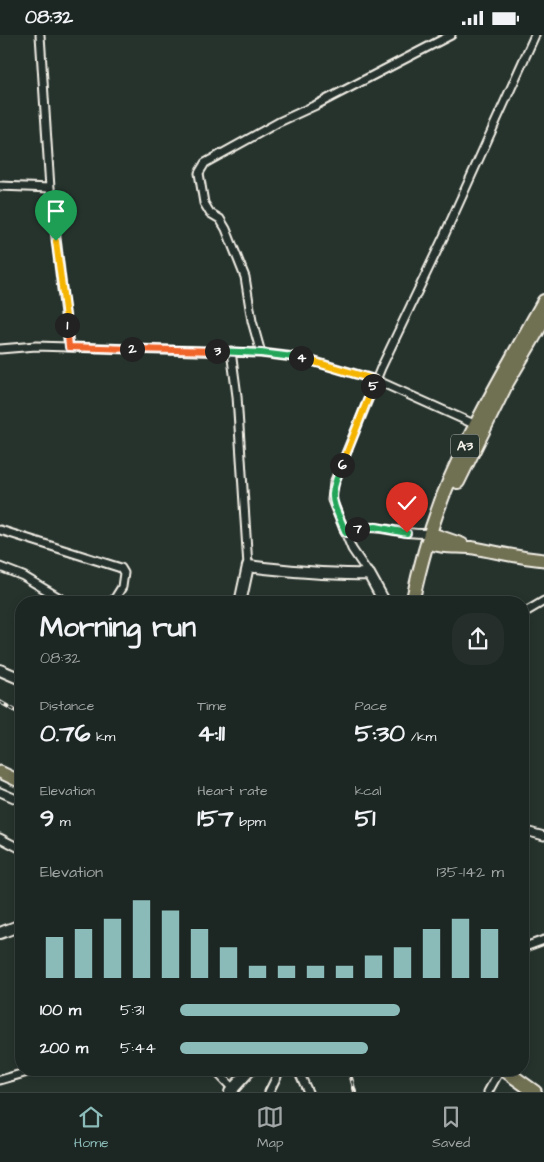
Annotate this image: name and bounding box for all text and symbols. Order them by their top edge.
text: 08:32 [25,4,73,31]
pin [35,190,77,241]
icon: arrive [42,197,70,225]
pin: 1 [54,313,80,337]
text: 1 [67,315,68,335]
pin: 2 [120,337,144,361]
text: 2 [128,339,137,359]
pin: 3 [204,339,230,363]
text: 3 [214,341,221,361]
pin: 4 [288,345,314,371]
text: 4 [297,348,306,368]
pin: 5 [360,373,386,399]
text: 5 [369,376,378,396]
road number: A3 [451,435,479,457]
pin: 6 [330,453,354,477]
text: 6 [338,455,347,475]
pin [386,482,428,533]
icon: check [393,489,421,517]
pin: 7 [344,517,370,541]
text: 7 [353,519,362,539]
text: Morning run [40,608,196,647]
button: share [452,613,504,665]
text: 08:32 [40,647,80,669]
text: Distance [40,696,94,716]
text: Time [197,696,227,716]
text: Pace [355,696,387,716]
text: 0.76 [40,716,90,751]
text: 4:11 [197,716,225,751]
text: 5:30 [355,716,405,751]
text: km [90,727,115,747]
text: /km [405,727,437,747]
text: Elevation [40,781,95,801]
text: Heart rate [197,781,268,801]
text: kcal [355,781,381,801]
text: 9 [40,801,54,836]
text: 157 [197,801,234,836]
text: 51 [355,801,376,836]
text: m [54,812,71,832]
text: bpm [234,812,266,832]
text: Elevation [40,861,103,883]
text: 135–142 m [437,861,504,883]
text: 100 m [40,999,81,1021]
text: 5:31 [120,999,144,1021]
text: 200 m [40,1037,88,1059]
text: 5:44 [120,1037,156,1059]
tab: Home [74,1103,109,1153]
tab: Map [256,1103,284,1153]
tab: Saved [432,1103,470,1153]

